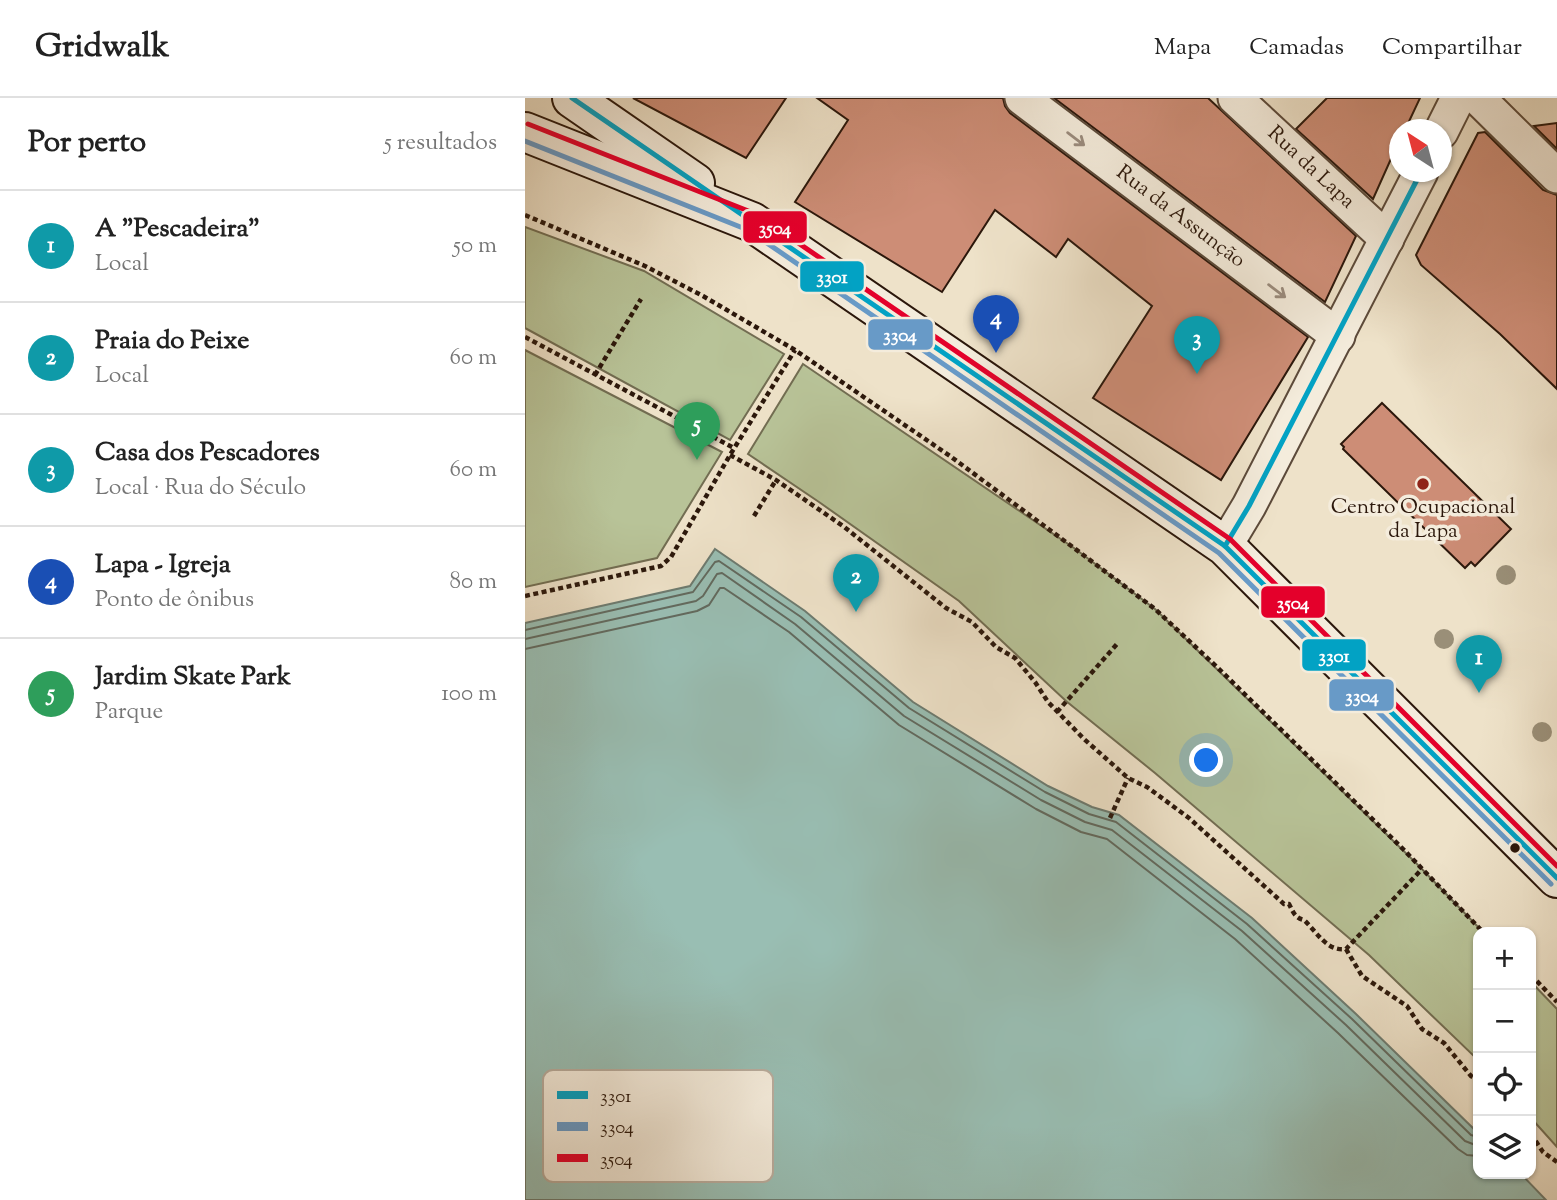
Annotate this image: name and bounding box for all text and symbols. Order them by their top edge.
text: Gridwalk [35,24,169,72]
text: Mapa [1154,31,1211,65]
text: Camadas [1249,31,1344,65]
text: Compartilhar [1382,31,1522,65]
north arrow [1389,119,1452,182]
street label: Rua da Lapa [1260,120,1361,217]
text: Por perto [28,122,146,165]
text: 5 resultados [384,127,497,160]
one-way arrow [1066,132,1085,146]
street label: Rua da Assunção [1109,158,1251,276]
line badge: 3504 [742,210,808,244]
text: A "Pescadeira" [95,211,260,248]
text: 3504 [759,216,792,243]
text: 1 [47,230,55,263]
text: 50 m [453,230,497,263]
text: Local [95,248,149,281]
line badge: 3301 [799,260,865,293]
text: 3301 [816,265,848,292]
one-way arrow [1268,283,1286,298]
pin: 4 [973,295,1019,353]
pin: 3 [1174,316,1220,374]
line badge: 3304 [867,318,934,351]
text: Praia do Peixe [95,323,249,360]
text: 3304 [883,323,917,350]
text: 2 [46,342,56,375]
text: 60 m [449,342,497,375]
text: Local [95,360,149,393]
pin: 5 [674,402,720,460]
text: Casa dos Pescadores [95,435,320,472]
text: 3 [46,454,56,487]
text: 60 m [449,454,497,487]
text: Local · Rua do Século [95,472,306,505]
marker: Centro Ocupacional da Lapa [1415,476,1431,492]
place label: Centro Ocupacional da Lapa [1331,493,1515,547]
text: Lapa - Igreja [95,547,231,584]
pin: 2 [833,554,879,612]
text: 4 [45,566,57,599]
text: 80 m [449,566,497,599]
text: Ponto de ônibus [95,584,254,617]
line badge: 3504 [1260,585,1326,619]
text: 3504 [1277,591,1310,618]
pin: 1 [1456,635,1502,693]
line badge: 3301 [1301,638,1367,672]
text: 3301 [1318,644,1350,671]
text: Jardim Skate Park [95,659,291,696]
text: 5 [47,678,55,711]
text: 100 m [441,678,497,711]
line badge: 3304 [1328,678,1395,712]
text: 3304 [1345,684,1379,711]
text: Parque [95,696,163,729]
your location [1189,743,1223,777]
unlabelled marker [1508,841,1522,855]
map controls [1473,927,1536,1179]
button: + [1473,927,1536,990]
button: − [1473,990,1536,1053]
button: locate [1473,1053,1536,1116]
legend [543,1070,773,1182]
text: 3301 [600,1084,632,1111]
text: 3304 [600,1115,634,1142]
button: layers [1473,1116,1536,1179]
text: 3504 [600,1147,633,1174]

